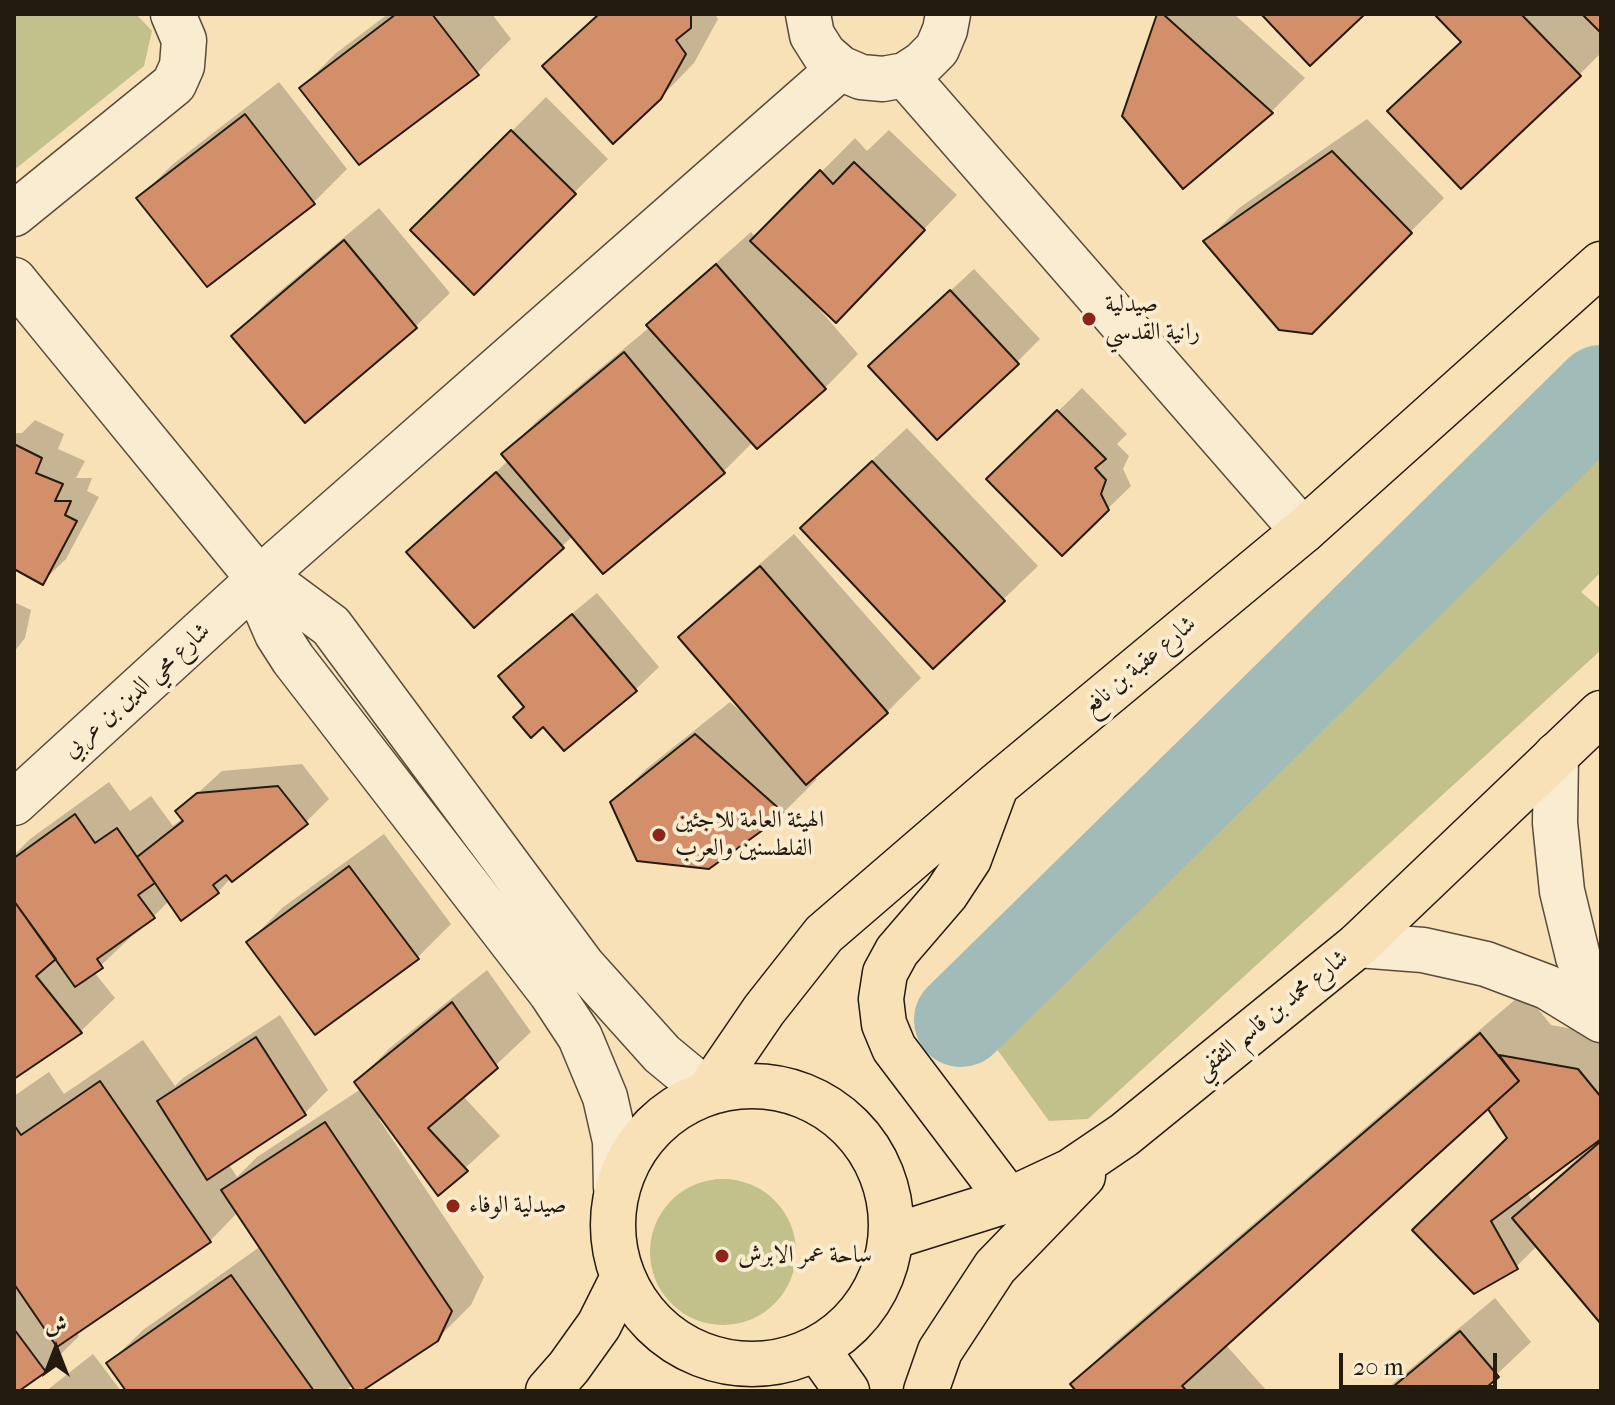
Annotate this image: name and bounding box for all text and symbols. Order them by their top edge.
place label: صيدلية رانية القدسي [1105,291,1200,347]
marker: صيدلية رانية القدسي [1080,310,1098,328]
street label: شارع عقبة بن نافع [1077,610,1203,722]
street label: شارع محي الدين بن عربي [57,617,217,765]
place label: الهيئة العامة للاجئين الفلطسنين والعرب [675,807,824,863]
marker: الهيئة العامة للاجئين الفلطسنين والعرب [650,826,668,844]
street label: شارع محمد بن قاسم الثقفي [1189,944,1355,1086]
place label: صيدلية الوفاء [469,1192,567,1220]
marker: صيدلية الوفاء [444,1197,462,1215]
place label: ساحة عمر الابرش [738,1242,872,1270]
marker: ساحة عمر الابرش [713,1247,731,1265]
north arrow [16,1309,96,1389]
text: ش [45,1312,67,1338]
scale bar [1343,1337,1501,1387]
text: 20 m [1353,1353,1404,1381]

